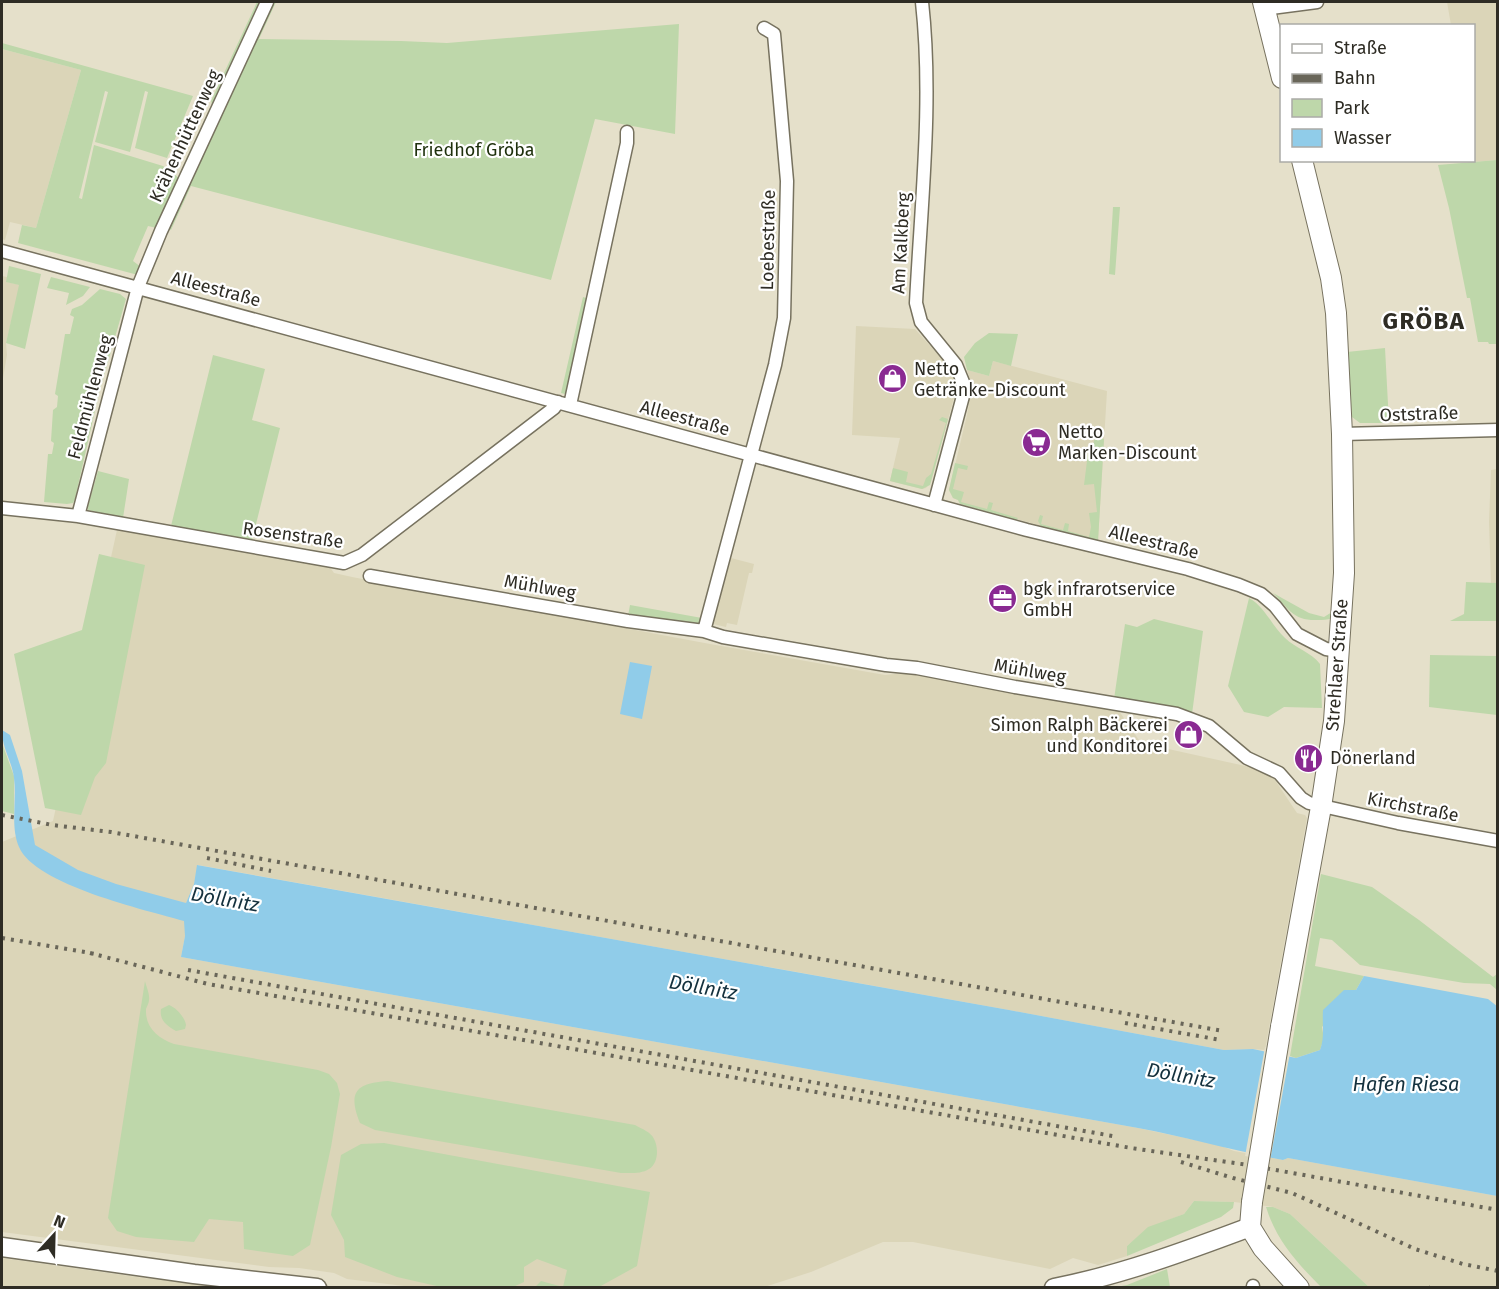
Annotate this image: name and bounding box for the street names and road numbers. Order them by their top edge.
street label: Krähenhüttenweg [145,66,226,206]
street label: Loebestraße [756,189,780,291]
street label: Am Kalkberg [887,191,915,294]
street label: Alleestraße [169,266,263,312]
street label: Feldmühlenweg [63,332,117,462]
street label: Alleestraße [638,395,732,441]
street label: Oststraße [1379,402,1459,426]
street label: Rosenstraße [241,517,345,553]
street label: Alleestraße [1107,520,1201,564]
street label: Mühlweg [502,570,578,604]
street label: Strehlaer Straße [1321,598,1353,732]
street label: Mühlweg [992,654,1068,688]
street label: Kirchstraße [1365,787,1461,827]

